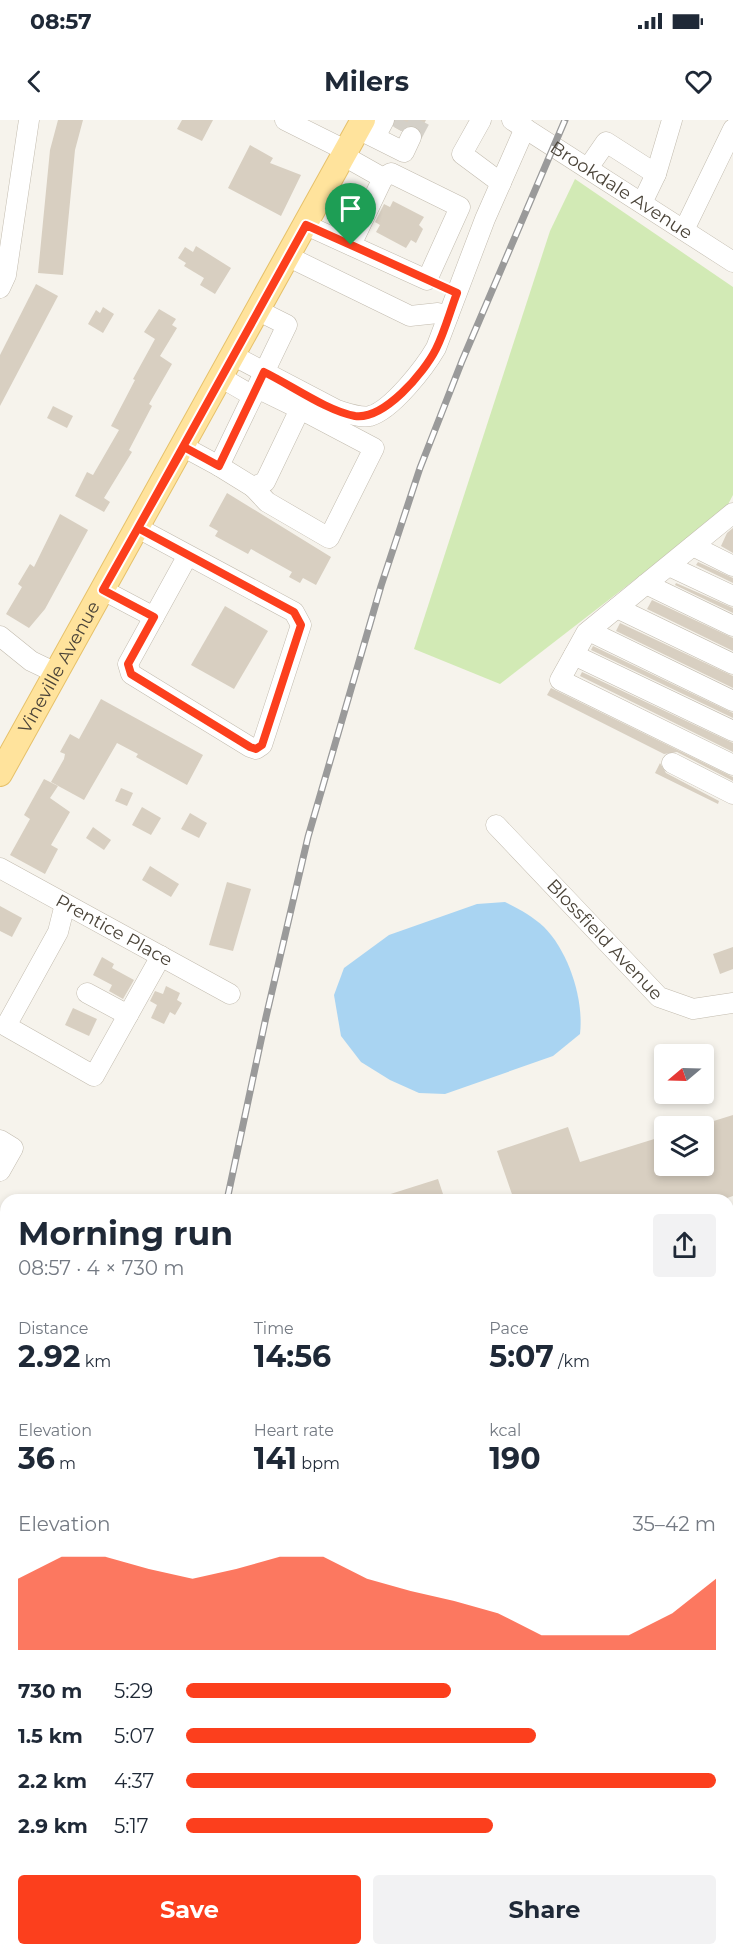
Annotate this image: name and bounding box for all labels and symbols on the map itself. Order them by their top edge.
street label: Brookdale Avenue [546,136,697,244]
pin [325,183,376,245]
street label: Vineville Avenue [14,597,105,737]
street label: Blossfield Avenue [542,874,667,1005]
street label: Prentice Place [52,890,176,971]
north arrow [654,1044,714,1104]

